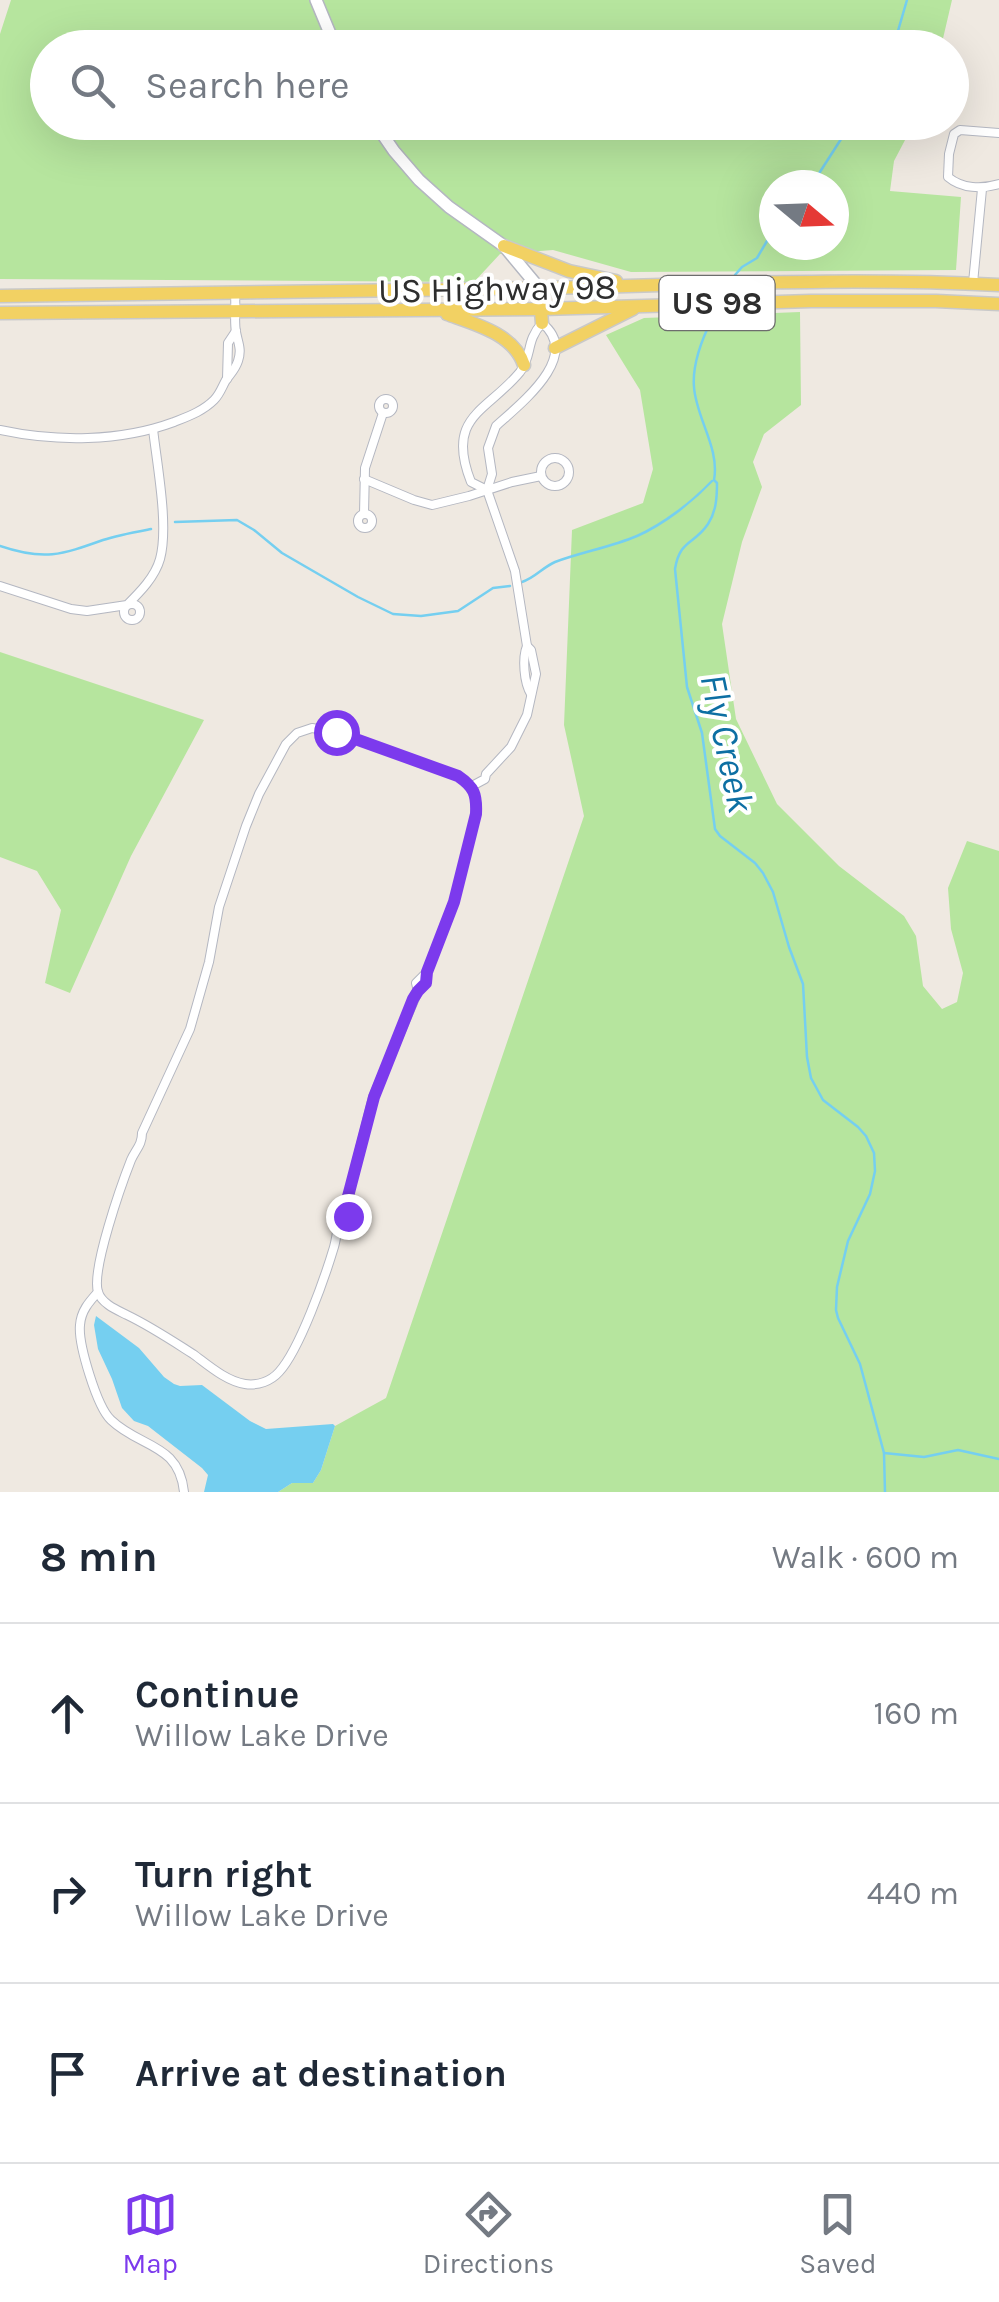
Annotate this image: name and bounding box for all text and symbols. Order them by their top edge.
search box [30,30,969,140]
icon: search [65,58,120,113]
text: Search here [145,63,349,108]
north arrow [759,170,849,260]
street label: US Highway 98 [378,266,616,312]
road number: US 98 [660,276,774,330]
water label: Fly Creek [690,670,764,817]
route start [314,710,360,756]
route end [326,1194,372,1240]
text: 8 min [40,1532,158,1582]
text: Walk · 600 m [772,1539,959,1576]
text: Continue [135,1672,299,1717]
icon: ahead [40,1686,95,1741]
text: 160 m [874,1695,959,1732]
text: Willow Lake Drive [135,1717,389,1754]
text: Turn right [135,1852,312,1897]
icon: right [40,1866,95,1921]
text: 440 m [867,1875,959,1912]
text: Willow Lake Drive [135,1897,389,1934]
icon: arrive [40,2046,95,2101]
text: Arrive at destination [135,2051,507,2096]
tab: Map [122,2187,178,2280]
tab: Directions [423,2187,554,2280]
tab: Saved [799,2187,877,2280]

